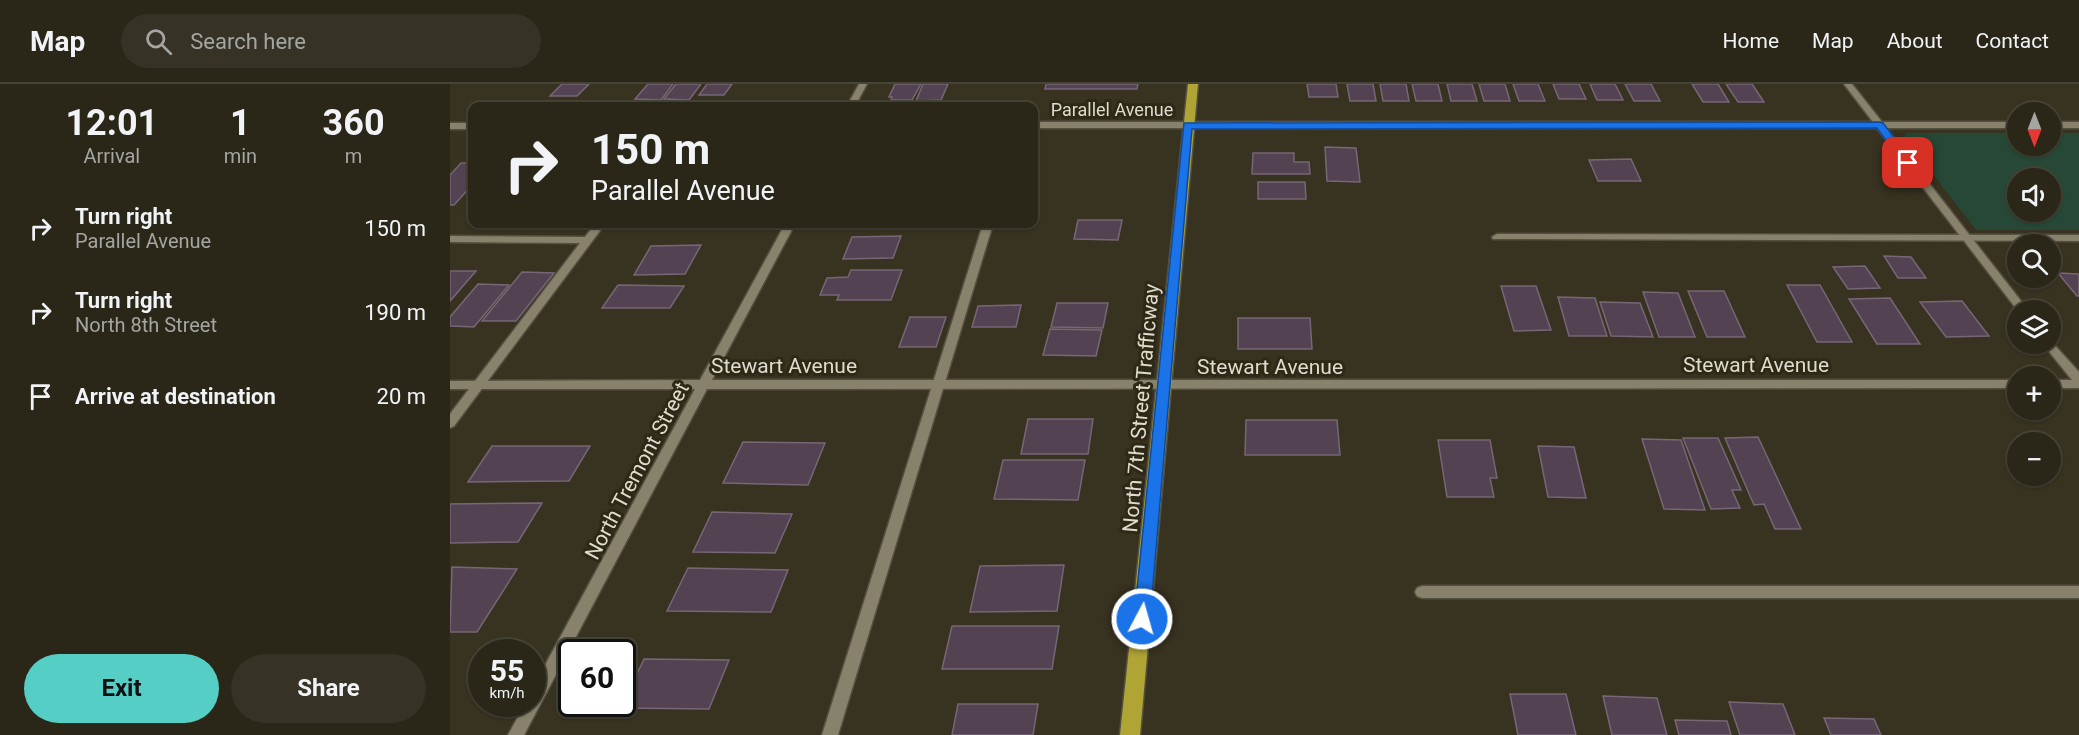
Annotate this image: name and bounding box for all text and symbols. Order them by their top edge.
search box [121,14,541,68]
text: Map [30,25,85,58]
icon: search [142,25,175,58]
text: Search here [190,29,306,54]
text: Home [1723,29,1779,53]
text: Map [1812,29,1854,53]
text: About [1887,29,1943,53]
text: Contact [1976,29,2049,53]
street label: Parallel Avenue [1051,99,1173,120]
text: 12:01 [65,102,158,144]
text: 1 [230,102,251,144]
text: 360 [323,102,385,144]
north arrow [2007,102,2061,156]
map controls [2007,102,2061,486]
text: 150 m [591,125,710,174]
icon: right [492,126,570,204]
pin [1882,137,1933,188]
text: Arrival [83,144,140,168]
text: min [224,144,257,168]
text: m [345,144,362,168]
icon: arrive [1891,146,1924,179]
button: sound [2007,168,2061,222]
text: Parallel Avenue [591,175,775,207]
text: Turn right [75,204,172,229]
icon: right [24,212,57,245]
text: 150 m [364,216,426,241]
text: Parallel Avenue [75,229,211,253]
button: search [2007,234,2061,288]
street label: North 7th Street Trafficway [1118,283,1164,533]
text: Turn right [75,288,172,313]
icon: right [24,296,57,329]
text: 190 m [364,300,426,325]
button: layers [2007,300,2061,354]
text: North 8th Street [75,313,217,337]
street label: Stewart Avenue [1683,353,1829,377]
street label: Stewart Avenue [711,354,857,378]
street label: Stewart Avenue [1197,355,1343,379]
button: + [2007,366,2061,420]
street label: North Tremont Street [580,378,694,564]
icon: arrive [24,380,57,413]
text: Arrive at destination [75,384,276,409]
text: 20 m [377,384,426,409]
button: − [2007,432,2061,486]
position arrow [1110,587,1174,651]
speed limit sign: 60 [558,639,636,717]
text: 55 [490,653,524,688]
button: Exit [24,654,219,723]
button: Share [231,654,426,723]
text: km/h [489,684,525,702]

